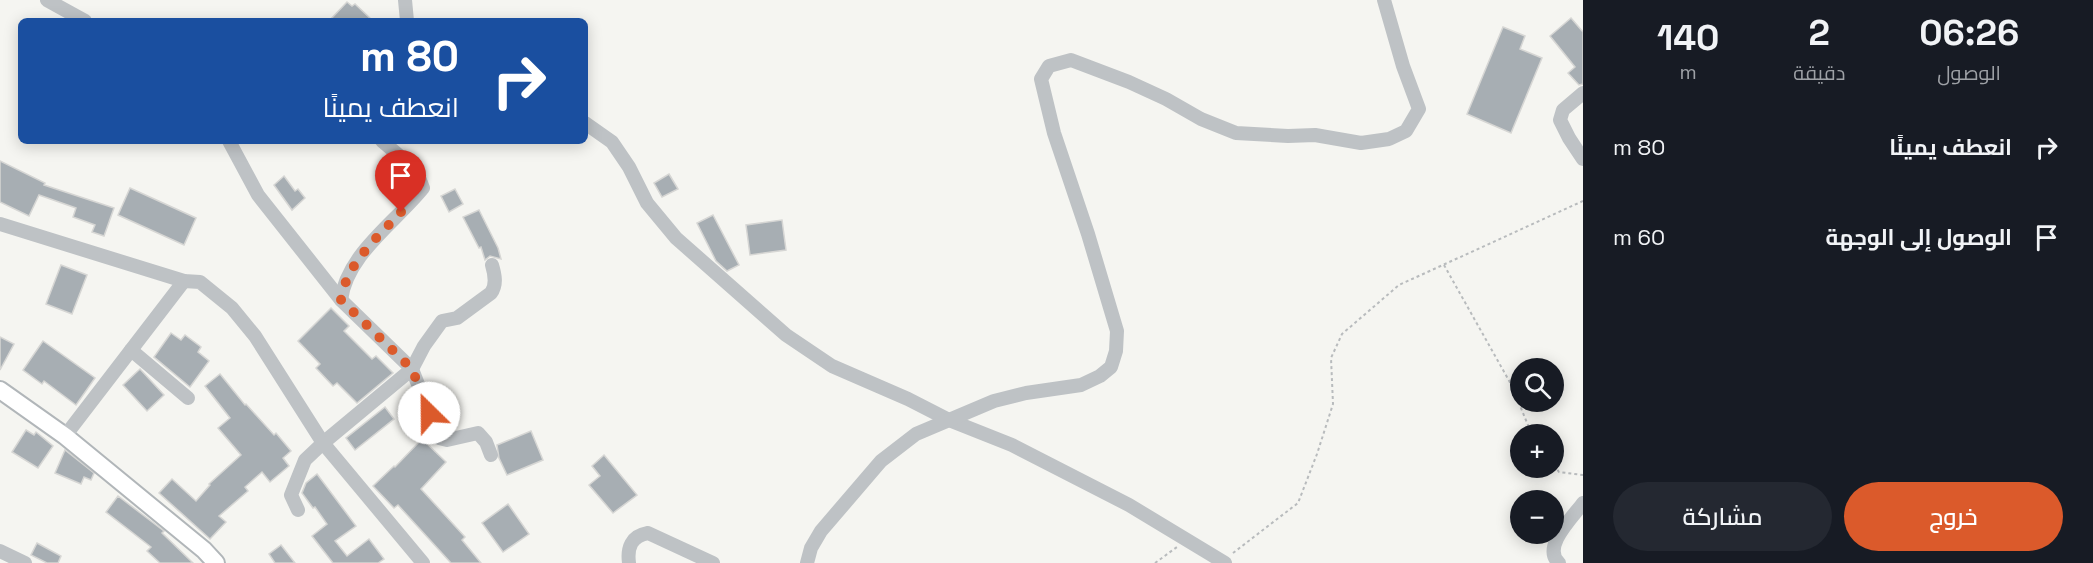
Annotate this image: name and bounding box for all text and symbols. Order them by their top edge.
text: 2 [1809,10,1830,56]
text: 06:26 [1919,10,2019,56]
text: 140 [1657,15,1719,61]
text: 80 m [360,30,459,83]
icon: right [480,42,558,120]
text: m [1680,59,1697,85]
text: دقيقة [1793,60,1845,86]
text: الوصول [1937,60,2001,86]
text: انعطف يمينًا [322,90,459,125]
icon: right [2030,131,2063,164]
text: 80 m [1613,133,1665,161]
text: انعطف يمينًا [1889,133,2012,161]
pin [375,150,426,212]
icon: arrive [384,159,417,192]
icon: arrive [2030,221,2063,254]
text: 60 m [1613,223,1665,251]
text: الوصول إلى الوجهة [1826,223,2012,251]
map controls [1510,358,1564,544]
button: search [1510,358,1564,412]
position arrow [397,381,461,445]
button: + [1510,424,1564,478]
button: مشاركة [1613,482,1832,551]
button: خروج [1844,482,2063,551]
button: − [1510,490,1564,544]

